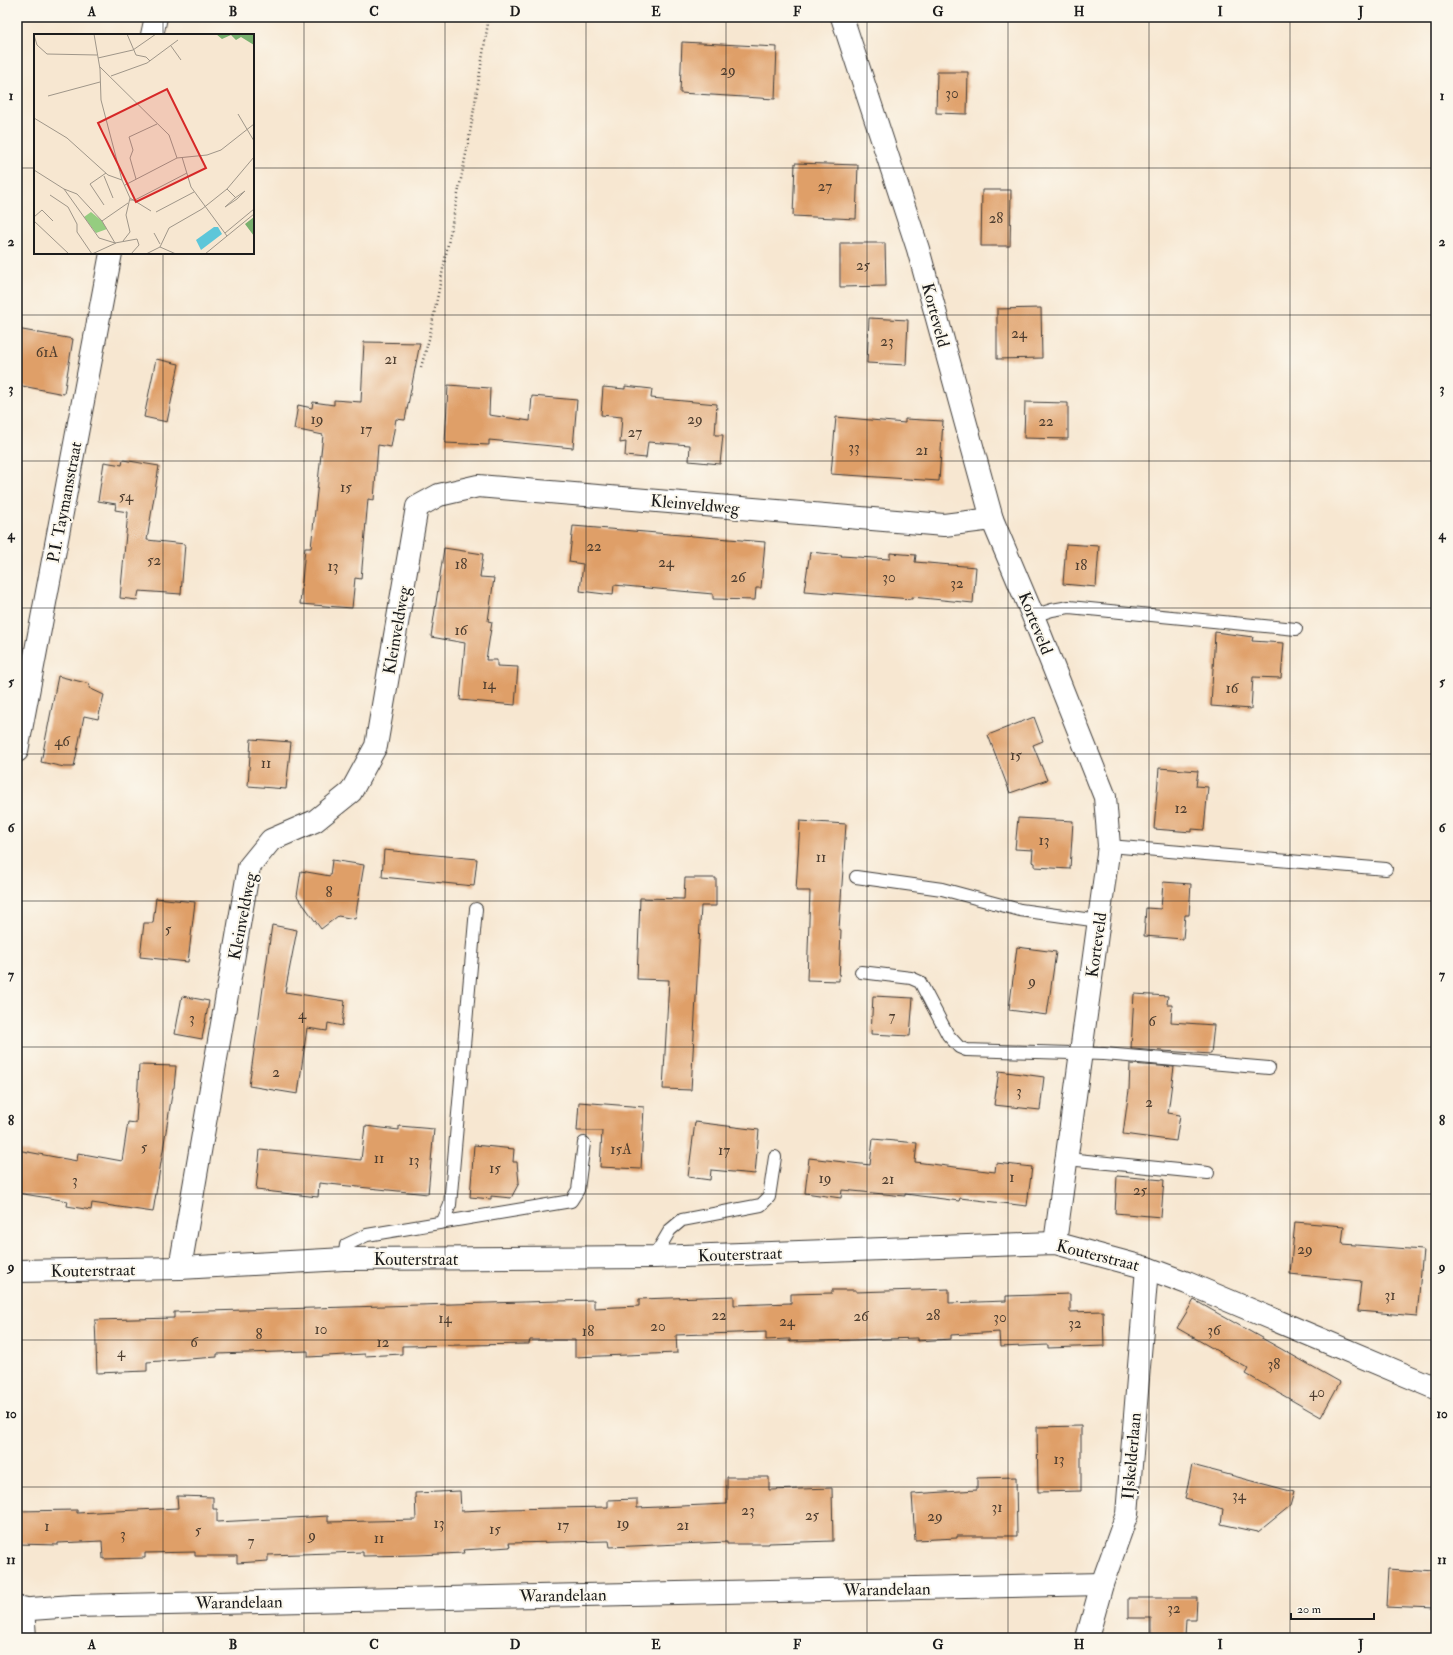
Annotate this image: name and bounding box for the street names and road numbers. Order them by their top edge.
street label: Korteveld [917,281,954,350]
street label: P.I. Taymansstraat [42,439,88,565]
street label: Kleinveldweg [650,490,741,519]
street label: Kleinveldweg [378,584,415,676]
street label: Korteveld [1014,589,1058,658]
street label: Kleinveldweg [224,870,261,962]
street label: Korteveld [1082,910,1112,979]
street label: Kouterstraat [1054,1235,1142,1276]
street label: Kouterstraat [697,1243,783,1266]
street label: Kouterstraat [374,1249,459,1270]
street label: Kouterstraat [51,1259,136,1282]
street label: IJskelderlaan [1117,1411,1147,1501]
street label: Warandelaan [842,1578,931,1601]
street label: Warandelaan [518,1584,607,1607]
street label: Warandelaan [194,1591,283,1614]

